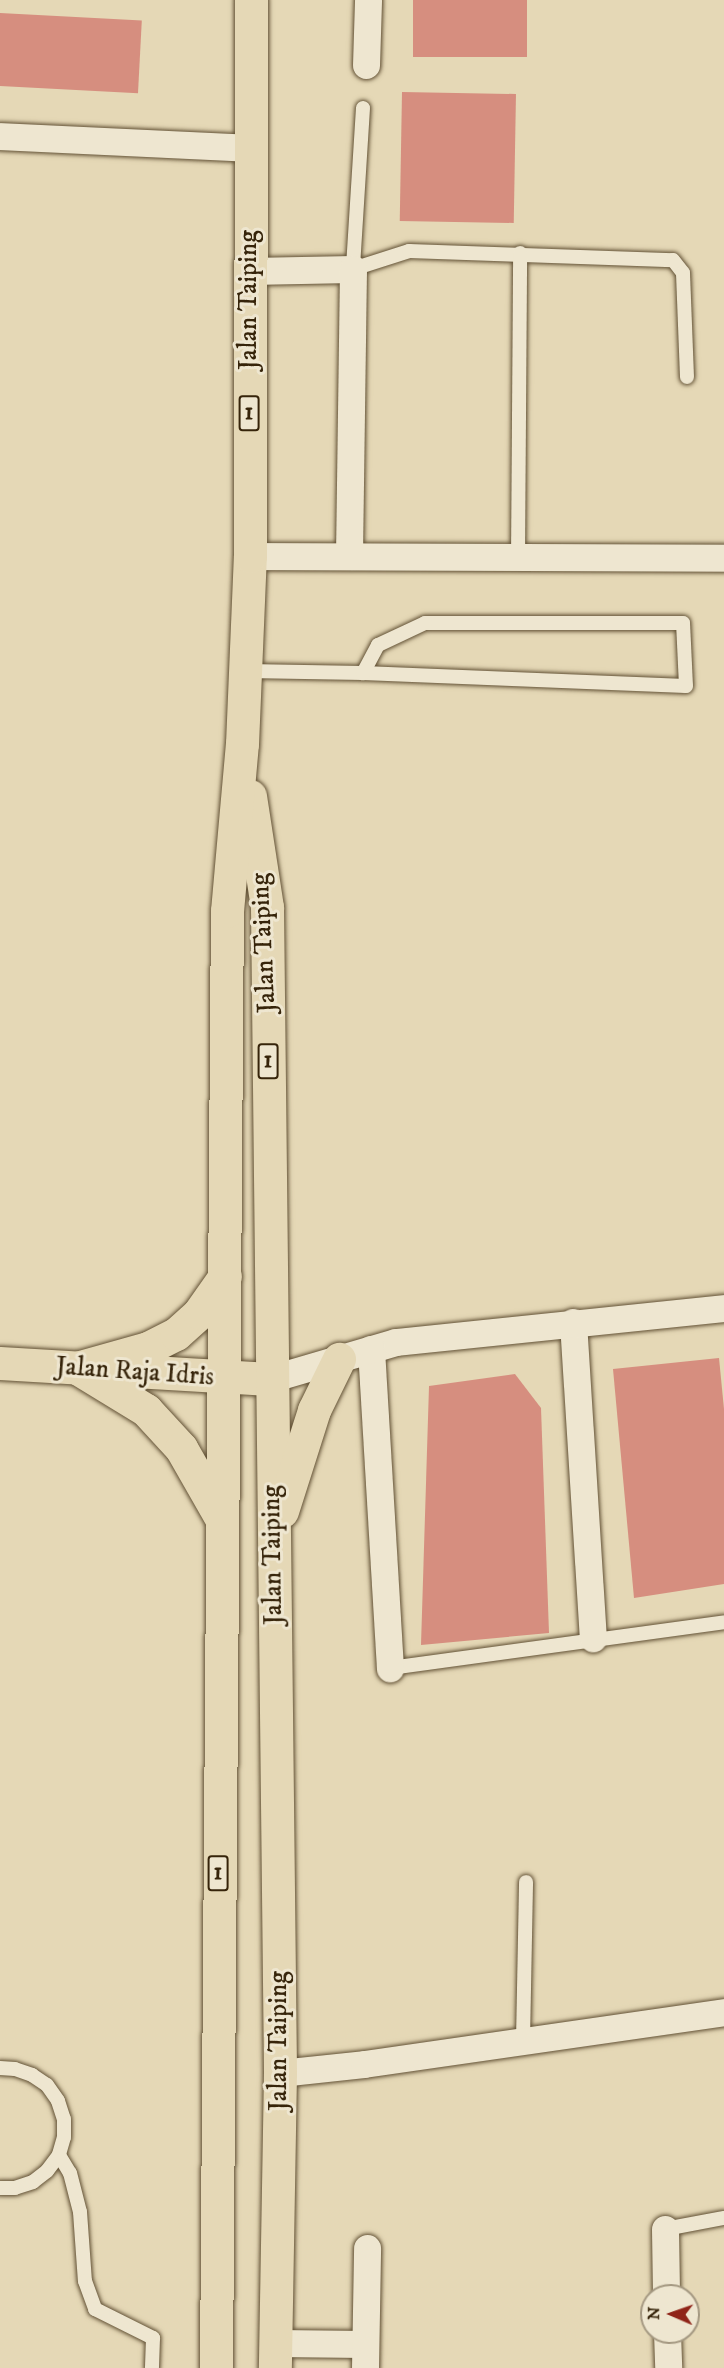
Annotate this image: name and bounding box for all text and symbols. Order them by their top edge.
street label: Jalan Taiping [233,230,265,370]
road number: 1 [238,392,260,434]
street label: Jalan Taiping [245,872,283,1014]
road number: 1 [258,1040,278,1082]
street label: Jalan Raja Idris [55,1351,215,1393]
street label: Jalan Taiping [256,1485,290,1625]
road number: 1 [208,1852,228,1894]
street label: Jalan Taiping [263,1971,295,2111]
north arrow [640,2284,700,2344]
text: N [644,2307,664,2320]

